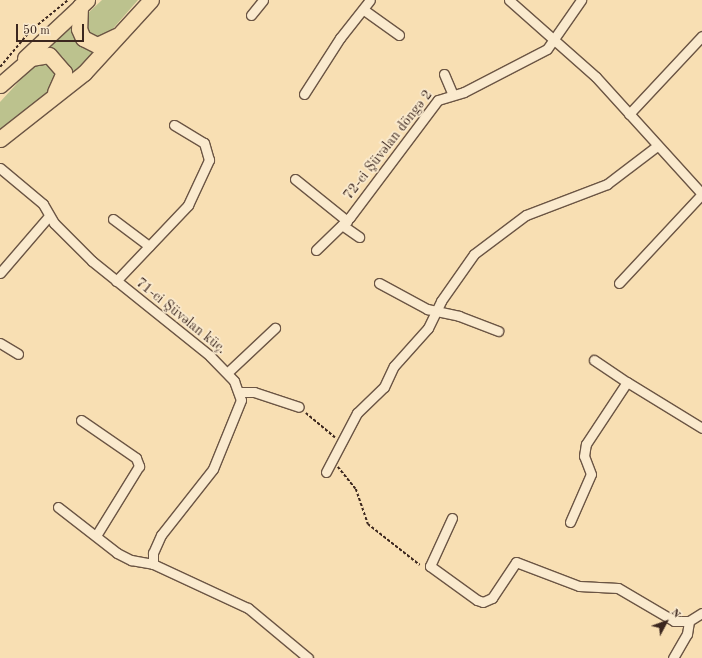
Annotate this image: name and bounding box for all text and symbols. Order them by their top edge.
scale bar [18,16,86,42]
text: 50 m [23,25,50,37]
street label: 72-ci Şüvəlan döngə 2 [340,87,436,203]
street label: 71-ci Şüvəlan küç. [132,274,230,358]
north arrow [646,602,686,642]
text: N [669,607,682,621]

